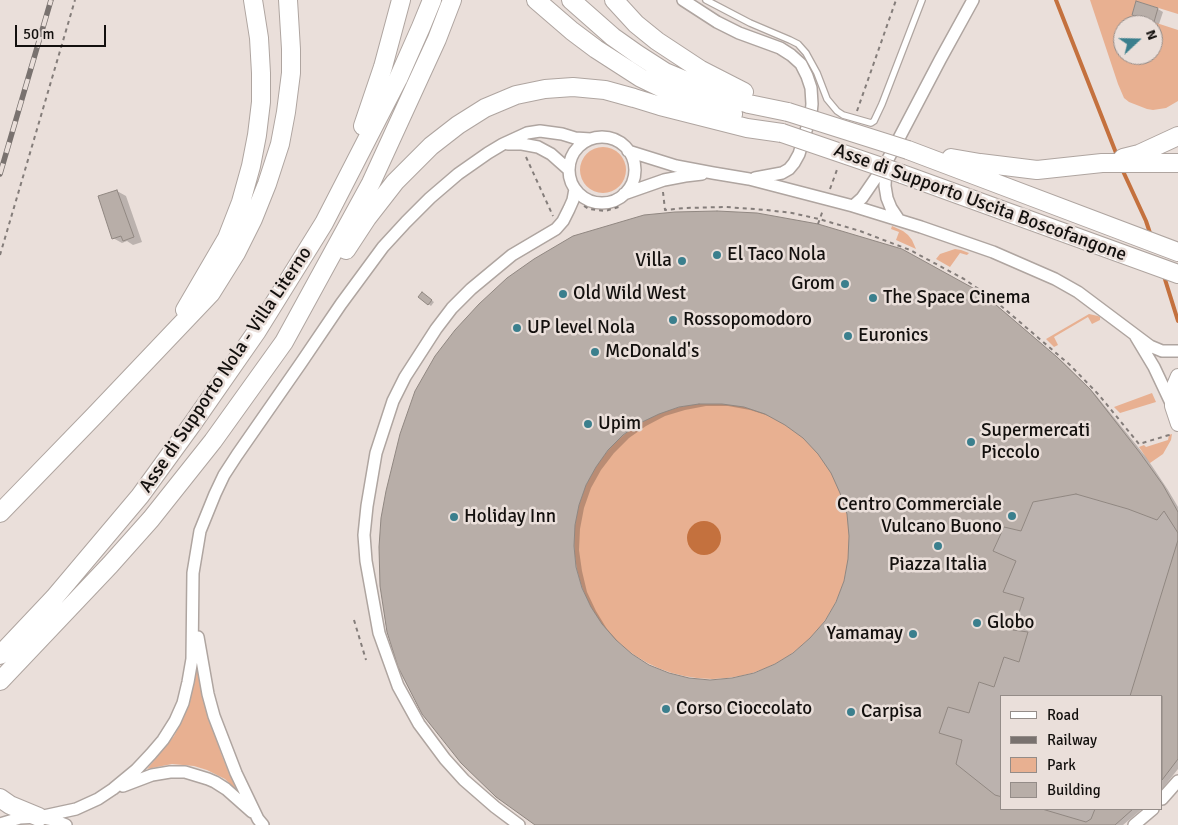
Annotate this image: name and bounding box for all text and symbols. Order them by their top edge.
scale bar [18,15,109,47]
north arrow [1113,15,1163,65]
text: 50 m [23,25,54,43]
text: N [1142,27,1161,42]
street label: Asse di Supporto Uscita Boscofangone [831,139,1129,267]
street label: Asse di Supporto Nola - Villa Literno [135,243,317,497]
place label: El Taco Nola [727,244,826,266]
marker: El Taco Nola [711,249,723,261]
place label: Villa [635,250,672,272]
marker: Villa [676,255,688,267]
place label: Grom [791,273,835,295]
marker: Grom [839,278,851,290]
place label: Old Wild West [573,283,686,305]
place label: The Space Cinema [883,287,1030,309]
marker: Old Wild West [557,288,569,300]
marker: The Space Cinema [867,292,879,304]
place label: Rossopomodoro [683,309,812,331]
marker: Rossopomodoro [667,314,679,326]
place label: UP level Nola [527,317,635,339]
marker: UP level Nola [511,322,523,334]
place label: Euronics [858,325,928,347]
marker: Euronics [842,330,854,342]
place label: McDonald's [605,341,699,363]
marker: McDonald's [589,346,601,358]
place label: Upim [598,413,641,435]
marker: Upim [582,418,594,430]
place label: Supermercati Piccolo [981,420,1090,464]
marker: Supermercati Piccolo [965,436,977,448]
place label: Centro Commerciale Vulcano Buono [837,494,1002,538]
place label: Holiday Inn [464,506,556,528]
marker: Centro Commerciale Vulcano Buono [1006,510,1018,522]
marker: Holiday Inn [448,511,460,523]
marker: Piazza Italia [932,540,944,552]
place label: Piazza Italia [889,554,987,576]
place label: Globo [987,612,1034,634]
marker: Globo [971,617,983,629]
place label: Yamamay [826,623,903,645]
marker: Yamamay [907,628,919,640]
legend [1000,695,1163,810]
place label: Corso Cioccolato [676,698,812,720]
place label: Carpisa [861,701,922,723]
marker: Corso Cioccolato [660,703,672,715]
marker: Carpisa [845,706,857,718]
text: Road [1047,706,1079,724]
text: Railway [1047,731,1097,749]
text: Park [1047,756,1076,774]
text: Building [1047,781,1101,799]

